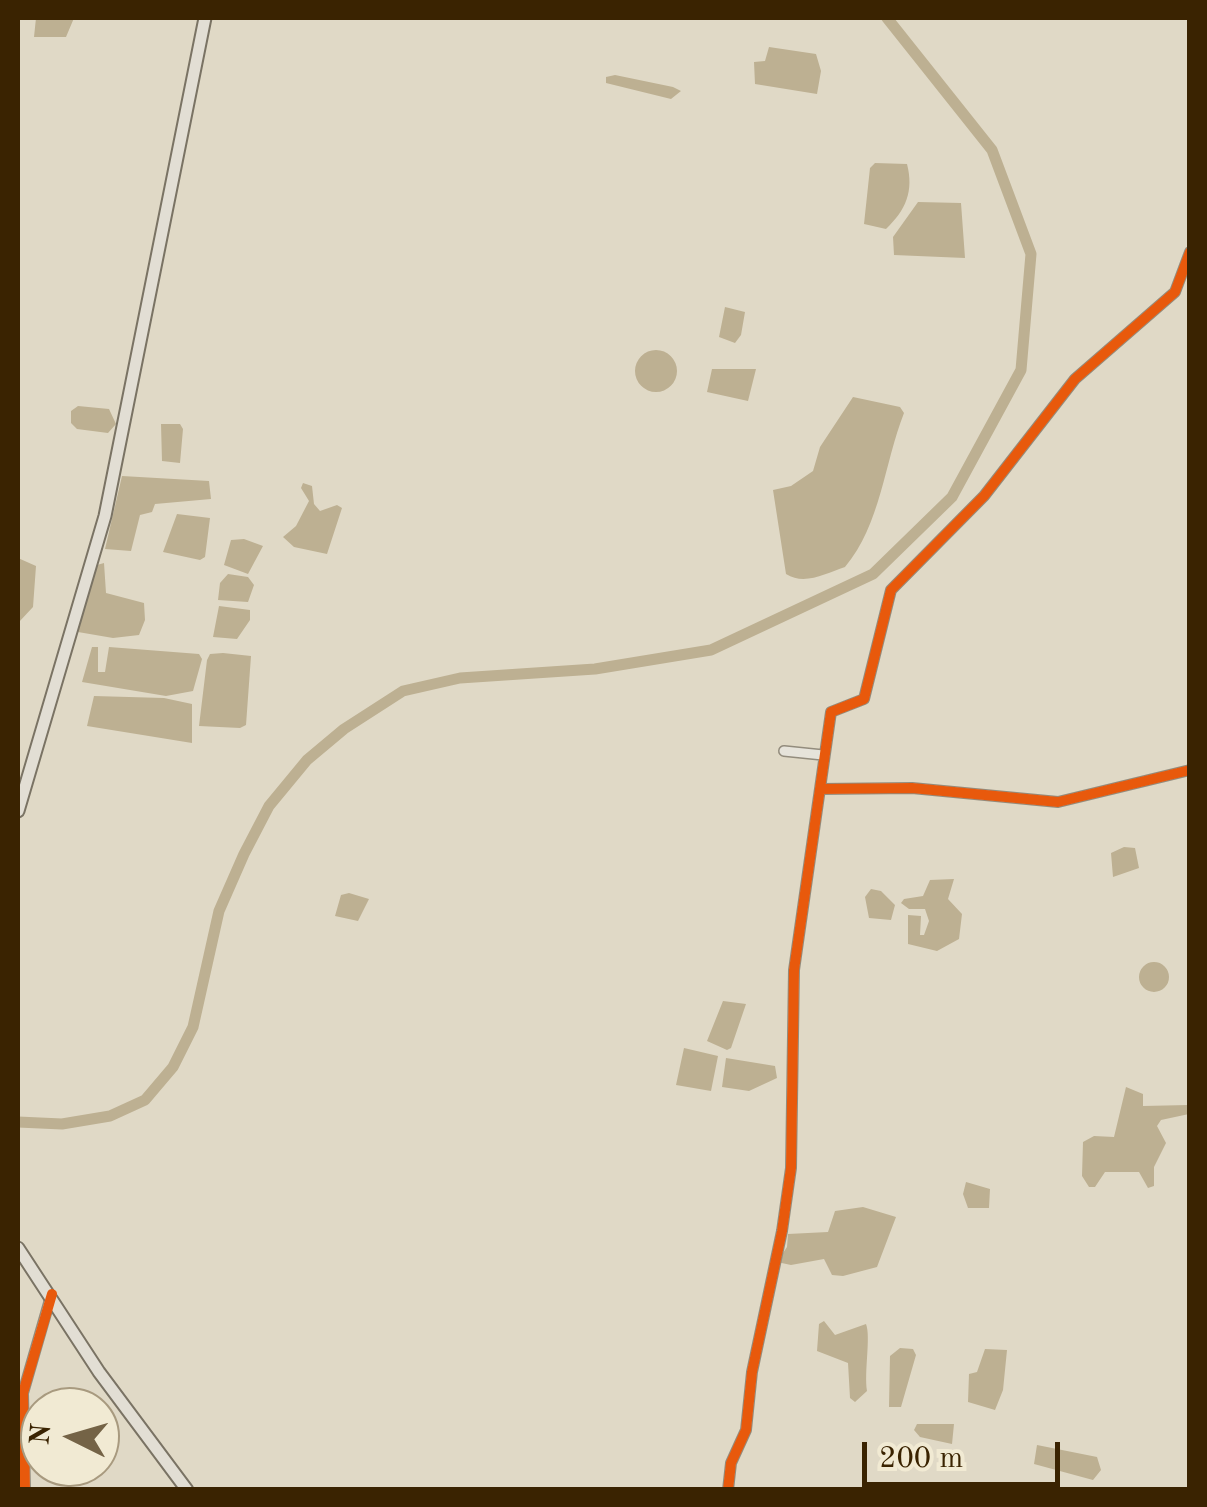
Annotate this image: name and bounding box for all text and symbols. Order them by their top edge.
north arrow [20,1387,120,1487]
scale bar [867,1422,1064,1484]
text: N [27,1423,57,1446]
text: 200 m [879,1444,963,1474]

